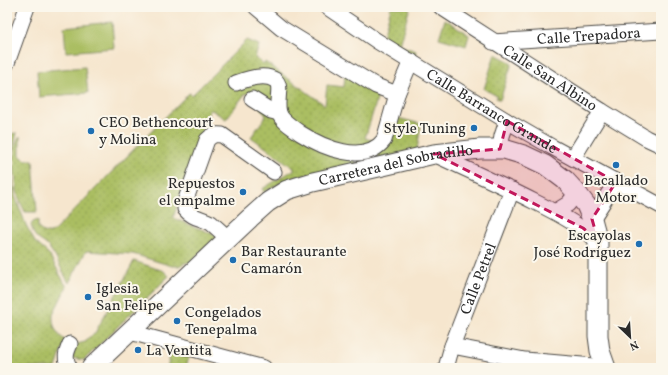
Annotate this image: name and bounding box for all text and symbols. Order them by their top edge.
street label: Calle Trepadora [536,23,641,51]
street label: Calle San Albino [498,40,601,117]
street label: Calle Barranco Grande [422,65,560,160]
place label: CEO Bethencourt y Molina [99,113,213,151]
place label: Style Tuning [384,119,466,140]
marker: Style Tuning [469,123,479,133]
marker: CEO Bethencourt y Molina [86,126,96,136]
street label: Carretera del Sobradillo [317,141,474,192]
marker: Bacallado Motor [611,160,621,170]
place label: Bacallado Motor [584,171,648,209]
place label: Repuestos el empalme [159,174,235,212]
marker: Repuestos el empalme [238,187,248,197]
place label: Escayolas José Rodríguez [534,226,631,264]
marker: Escayolas José Rodríguez [634,239,644,249]
street label: Calle Petrel [456,240,503,318]
place label: Bar Restaurante Camarón [241,242,347,280]
marker: Bar Restaurante Camarón [228,255,238,265]
place label: Iglesia San Felipe [96,279,163,317]
marker: Iglesia San Felipe [83,292,93,302]
place label: Congelados Tenepalma [185,303,261,341]
marker: Congelados Tenepalma [172,316,182,326]
north arrow [610,317,650,357]
text: N [627,336,640,353]
place label: La Ventita [146,341,212,362]
marker: La Ventita [133,345,143,355]

